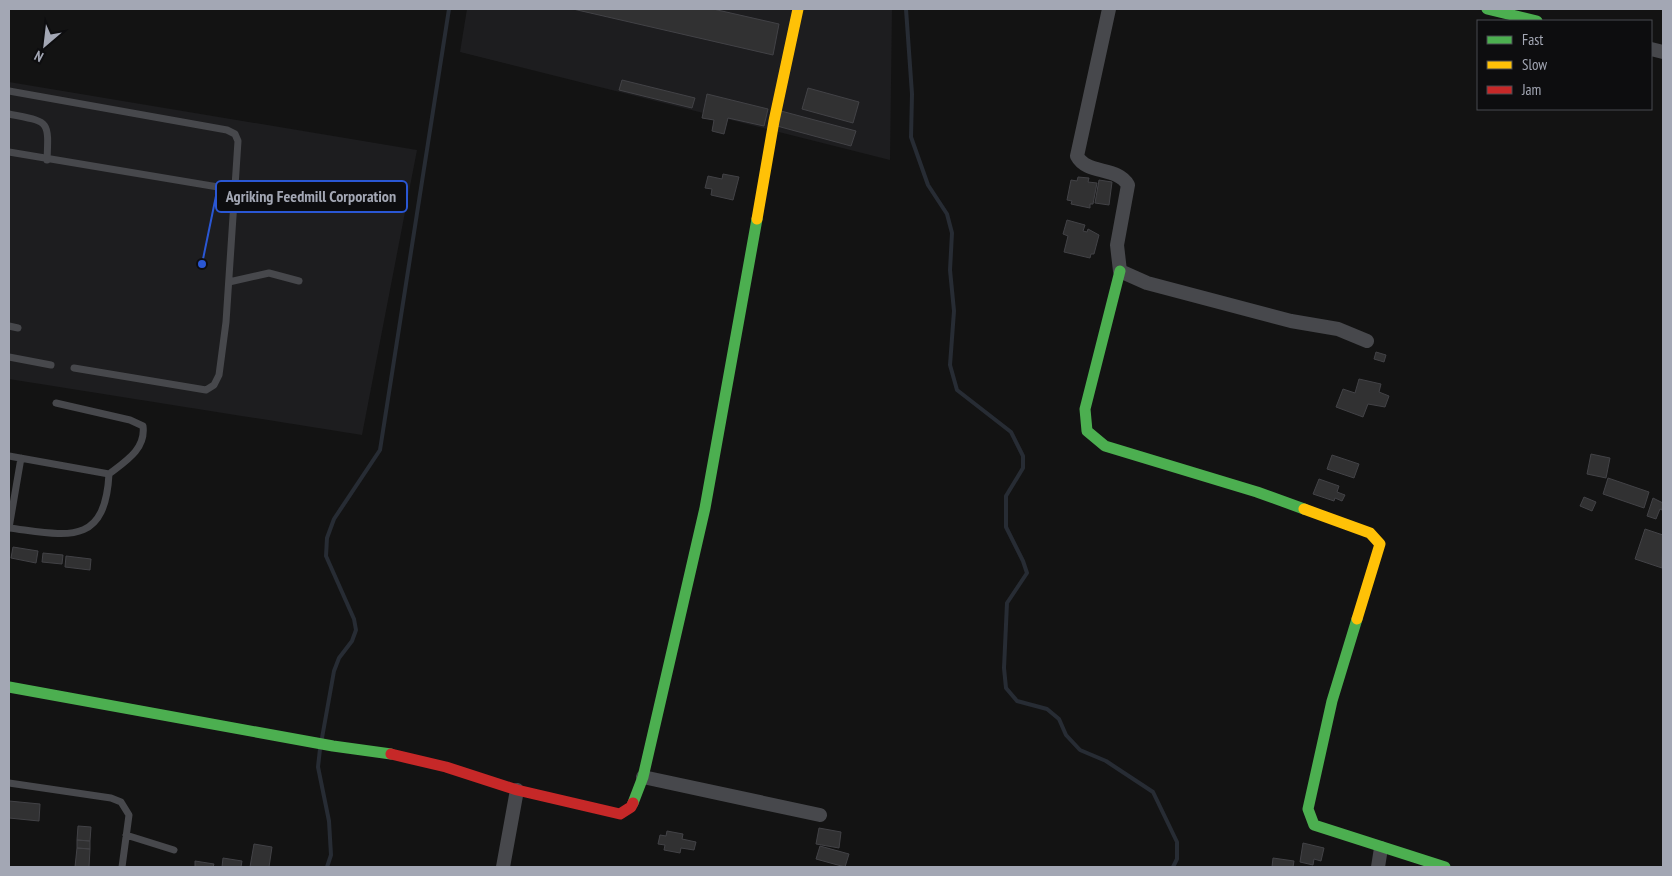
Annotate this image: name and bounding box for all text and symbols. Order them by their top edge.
north arrow [20,20,70,70]
legend [1477,20,1652,110]
text: Fast [1522,30,1543,49]
text: N [31,47,46,66]
text: Slow [1522,55,1547,74]
text: Jam [1521,80,1541,99]
callout: Agriking Feedmill Corporation [216,181,407,212]
text: Agriking Feedmill Corporation [225,186,396,206]

